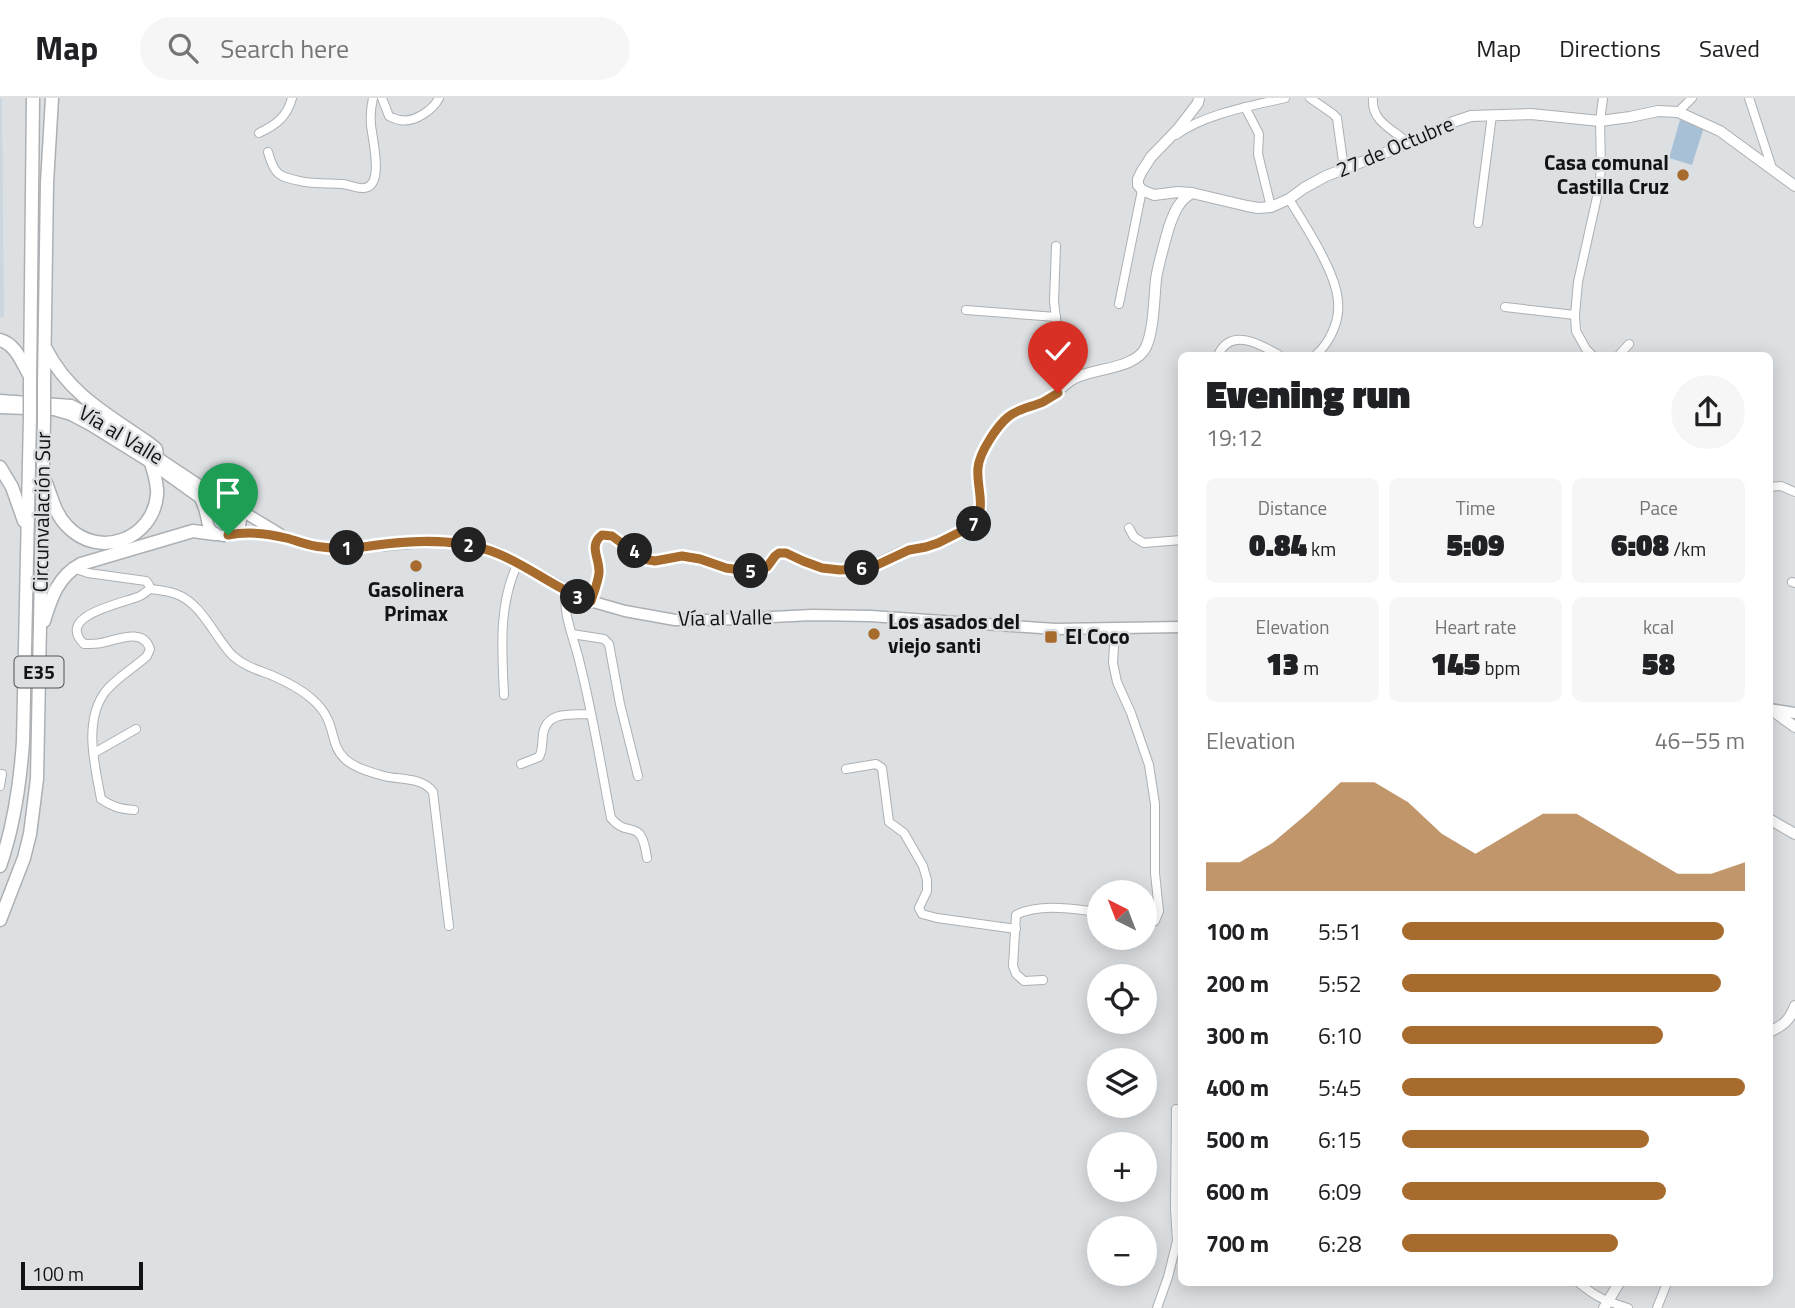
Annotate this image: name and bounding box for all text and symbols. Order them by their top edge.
search box [140,17,630,80]
text: Map [35,23,98,73]
icon: search [164,29,202,67]
text: Search here [220,29,349,68]
text: Map [1476,30,1521,66]
text: Directions [1559,30,1661,66]
text: Saved [1699,30,1760,66]
street label: 27 de Octubre [1331,107,1458,185]
place label: Casa comunal Castilla Cruz [1544,146,1669,202]
marker: Casa comunal Castilla Cruz [1675,167,1691,183]
pin [1028,321,1088,393]
icon: check [1039,332,1077,370]
text: Evening run [1206,365,1410,423]
button: share [1671,375,1745,449]
street label: Vía al Valle [73,396,170,472]
text: 19:12 [1206,420,1263,455]
street label: Circunvalación Sur [24,431,58,593]
pin [198,463,258,535]
icon: arrive [209,474,247,512]
text: Distance [1258,493,1327,522]
text: Time [1456,493,1495,522]
text: Pace [1639,493,1678,522]
pin: 7 [956,506,992,542]
text: 7 [968,509,979,538]
text: 0.84 [1249,522,1307,568]
text: 5:09 [1446,522,1505,568]
text: 6:08 [1611,522,1669,568]
pin: 2 [452,528,486,562]
text: 2 [463,530,474,559]
pin: 1 [330,531,364,566]
text: 1 [341,533,352,562]
pin: 4 [618,533,652,568]
text: km [1307,534,1336,563]
text: /km [1669,534,1706,563]
text: 4 [629,536,640,565]
pin: 6 [844,550,880,586]
text: 6 [856,553,867,582]
pin: 5 [734,554,768,588]
text: 5 [745,556,756,585]
marker: Gasolinera Primax [408,558,424,574]
place label: Gasolinera Primax [368,573,465,629]
pin: 3 [560,580,596,614]
text: 3 [572,582,583,611]
street label: Vía al Valle [677,600,772,634]
place label: Los asados del viejo santi [888,605,1020,661]
text: Elevation [1256,612,1329,641]
text: Heart rate [1435,612,1516,641]
text: kcal [1643,612,1674,641]
place label: El Coco [1065,620,1130,652]
marker: Los asados del viejo santi [866,626,882,642]
marker: El Coco [1043,629,1059,645]
text: 13 [1266,641,1299,687]
text: 145 [1431,641,1480,687]
text: 58 [1642,641,1675,687]
text: m [1299,653,1319,682]
text: bpm [1480,653,1520,682]
road number: E35 [14,656,64,688]
text: Elevation [1206,723,1295,758]
text: 46–55 m [1655,723,1745,758]
north arrow [1087,880,1157,950]
map controls [1087,880,1157,1286]
text: 100 m [1206,914,1269,949]
text: 5:51 [1318,914,1362,949]
button: locate [1087,964,1157,1034]
text: 200 m [1206,966,1269,1001]
text: 5:52 [1318,966,1362,1001]
text: 300 m [1206,1018,1269,1053]
text: 6:10 [1318,1018,1362,1053]
button: layers [1087,1048,1157,1118]
text: 400 m [1206,1070,1269,1105]
text: 5:45 [1318,1070,1362,1105]
text: 500 m [1206,1122,1269,1157]
text: 6:15 [1318,1122,1362,1157]
button: + [1087,1132,1157,1202]
text: 600 m [1206,1174,1269,1209]
text: 6:09 [1318,1174,1362,1209]
button: − [1087,1216,1157,1286]
text: 700 m [1206,1226,1269,1261]
text: 6:28 [1318,1226,1362,1261]
scale bar [21,1259,144,1291]
text: 100 m [32,1259,84,1288]

